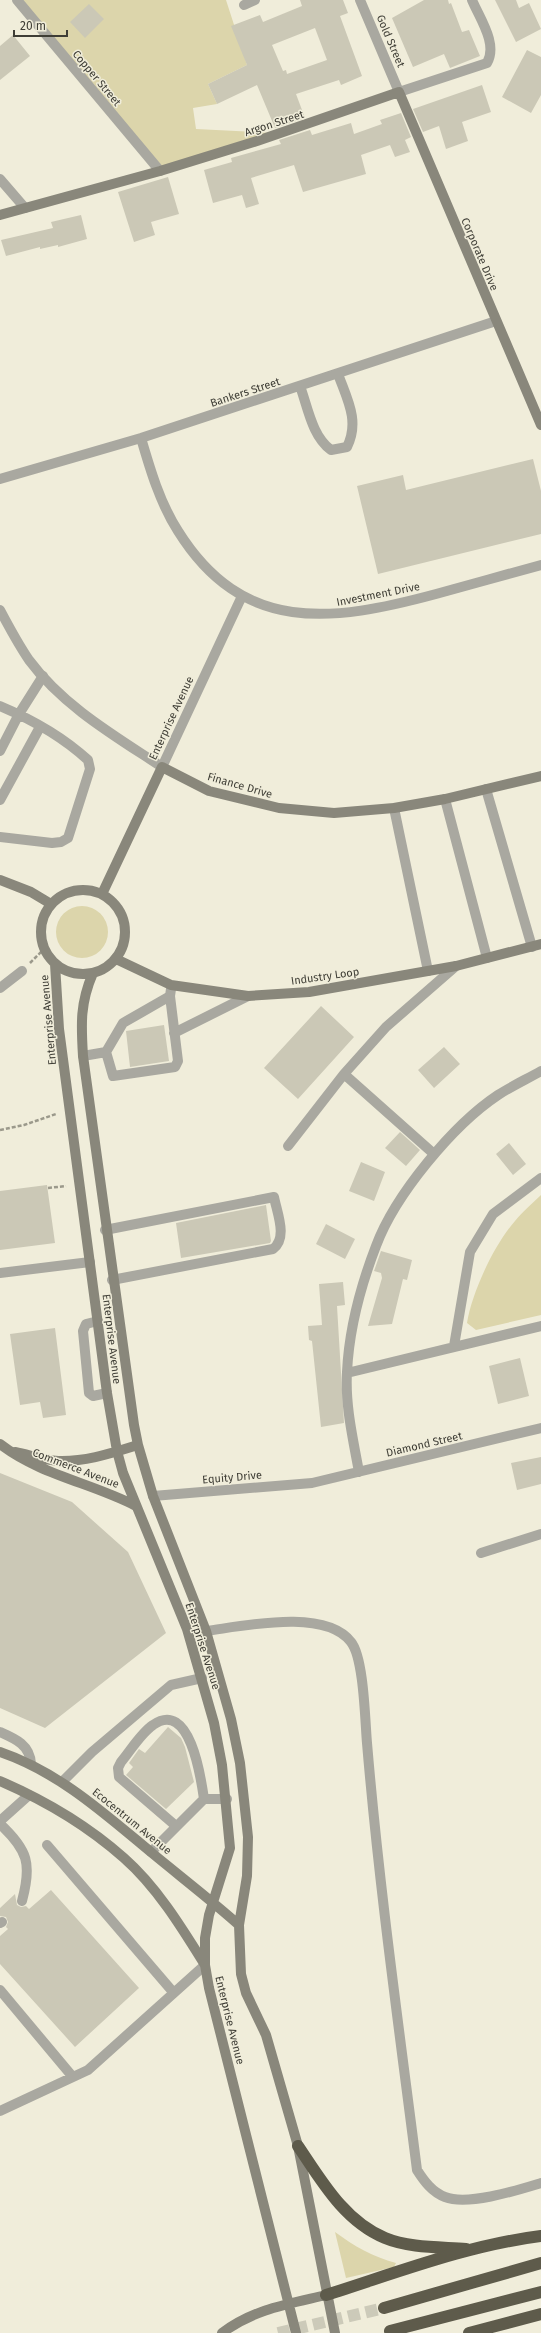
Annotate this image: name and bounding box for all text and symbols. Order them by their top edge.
scale bar [14,12,67,38]
street label: Gold Street [374,13,407,69]
text: 20 m [20,19,46,33]
street label: Copper Street [70,48,124,109]
street label: Argon Street [243,108,305,139]
street label: Corporate Drive [458,216,501,293]
street label: Bankers Street [209,375,282,410]
street label: Investment Drive [335,580,421,609]
street label: Enterprise Avenue [146,674,197,762]
street label: Finance Drive [206,770,274,801]
street label: Industry Loop [290,965,360,988]
street label: Enterprise Avenue [38,974,59,1066]
street label: Enterprise Avenue [100,1293,123,1385]
street label: Diamond Street [385,1429,464,1460]
street label: Commerce Avenue [31,1446,121,1491]
street label: Equity Drive [202,1468,262,1487]
street label: Enterprise Avenue [182,1601,223,1691]
street label: Ecocentrum Avenue [89,1785,174,1857]
street label: Enterprise Avenue [212,1975,247,2066]

